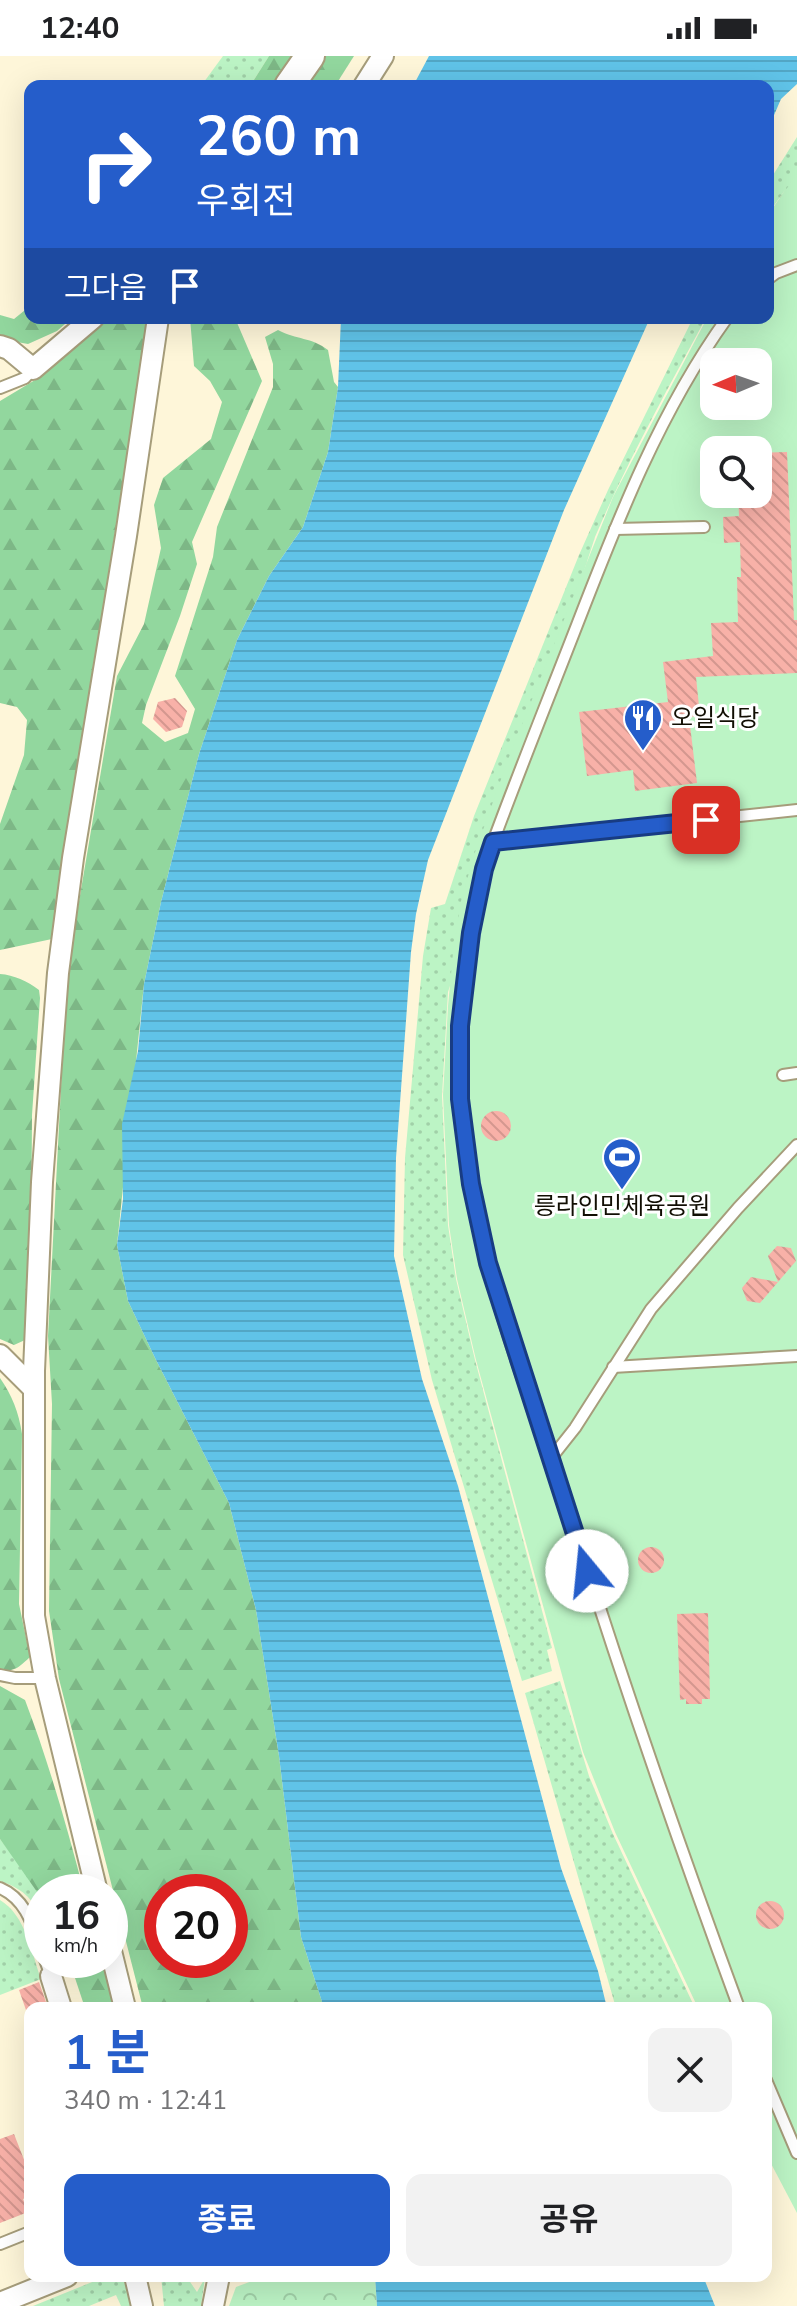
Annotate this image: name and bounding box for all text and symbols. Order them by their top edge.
text: 12:40 [40,8,119,49]
text: 260 m [196,98,361,175]
icon: right [64,112,168,216]
text: 우회전 [196,177,295,226]
icon: arrive [163,264,207,308]
text: 그다음 [64,268,147,309]
north arrow [700,348,772,420]
map controls [700,348,772,508]
button: search [700,436,772,508]
restaurant icon: 오일식당 [622,697,664,752]
place label: 오일식당 [671,702,759,734]
pin [672,786,740,854]
icon: arrive [684,798,728,842]
sports icon: 릉라인민체육공원 [601,1136,643,1191]
place label: 릉라인민체육공원 [534,1190,710,1222]
position arrow [545,1529,629,1613]
speed limit sign: 20 [144,1874,248,1978]
text: 16 [52,1889,100,1943]
text: km/h [54,1932,98,1959]
text: 1 분 [64,2020,150,2086]
button: close [648,2028,732,2112]
text: 340 m · 12:41 [64,2083,227,2118]
button: 종료 [64,2174,390,2266]
button: 공유 [406,2174,732,2266]

